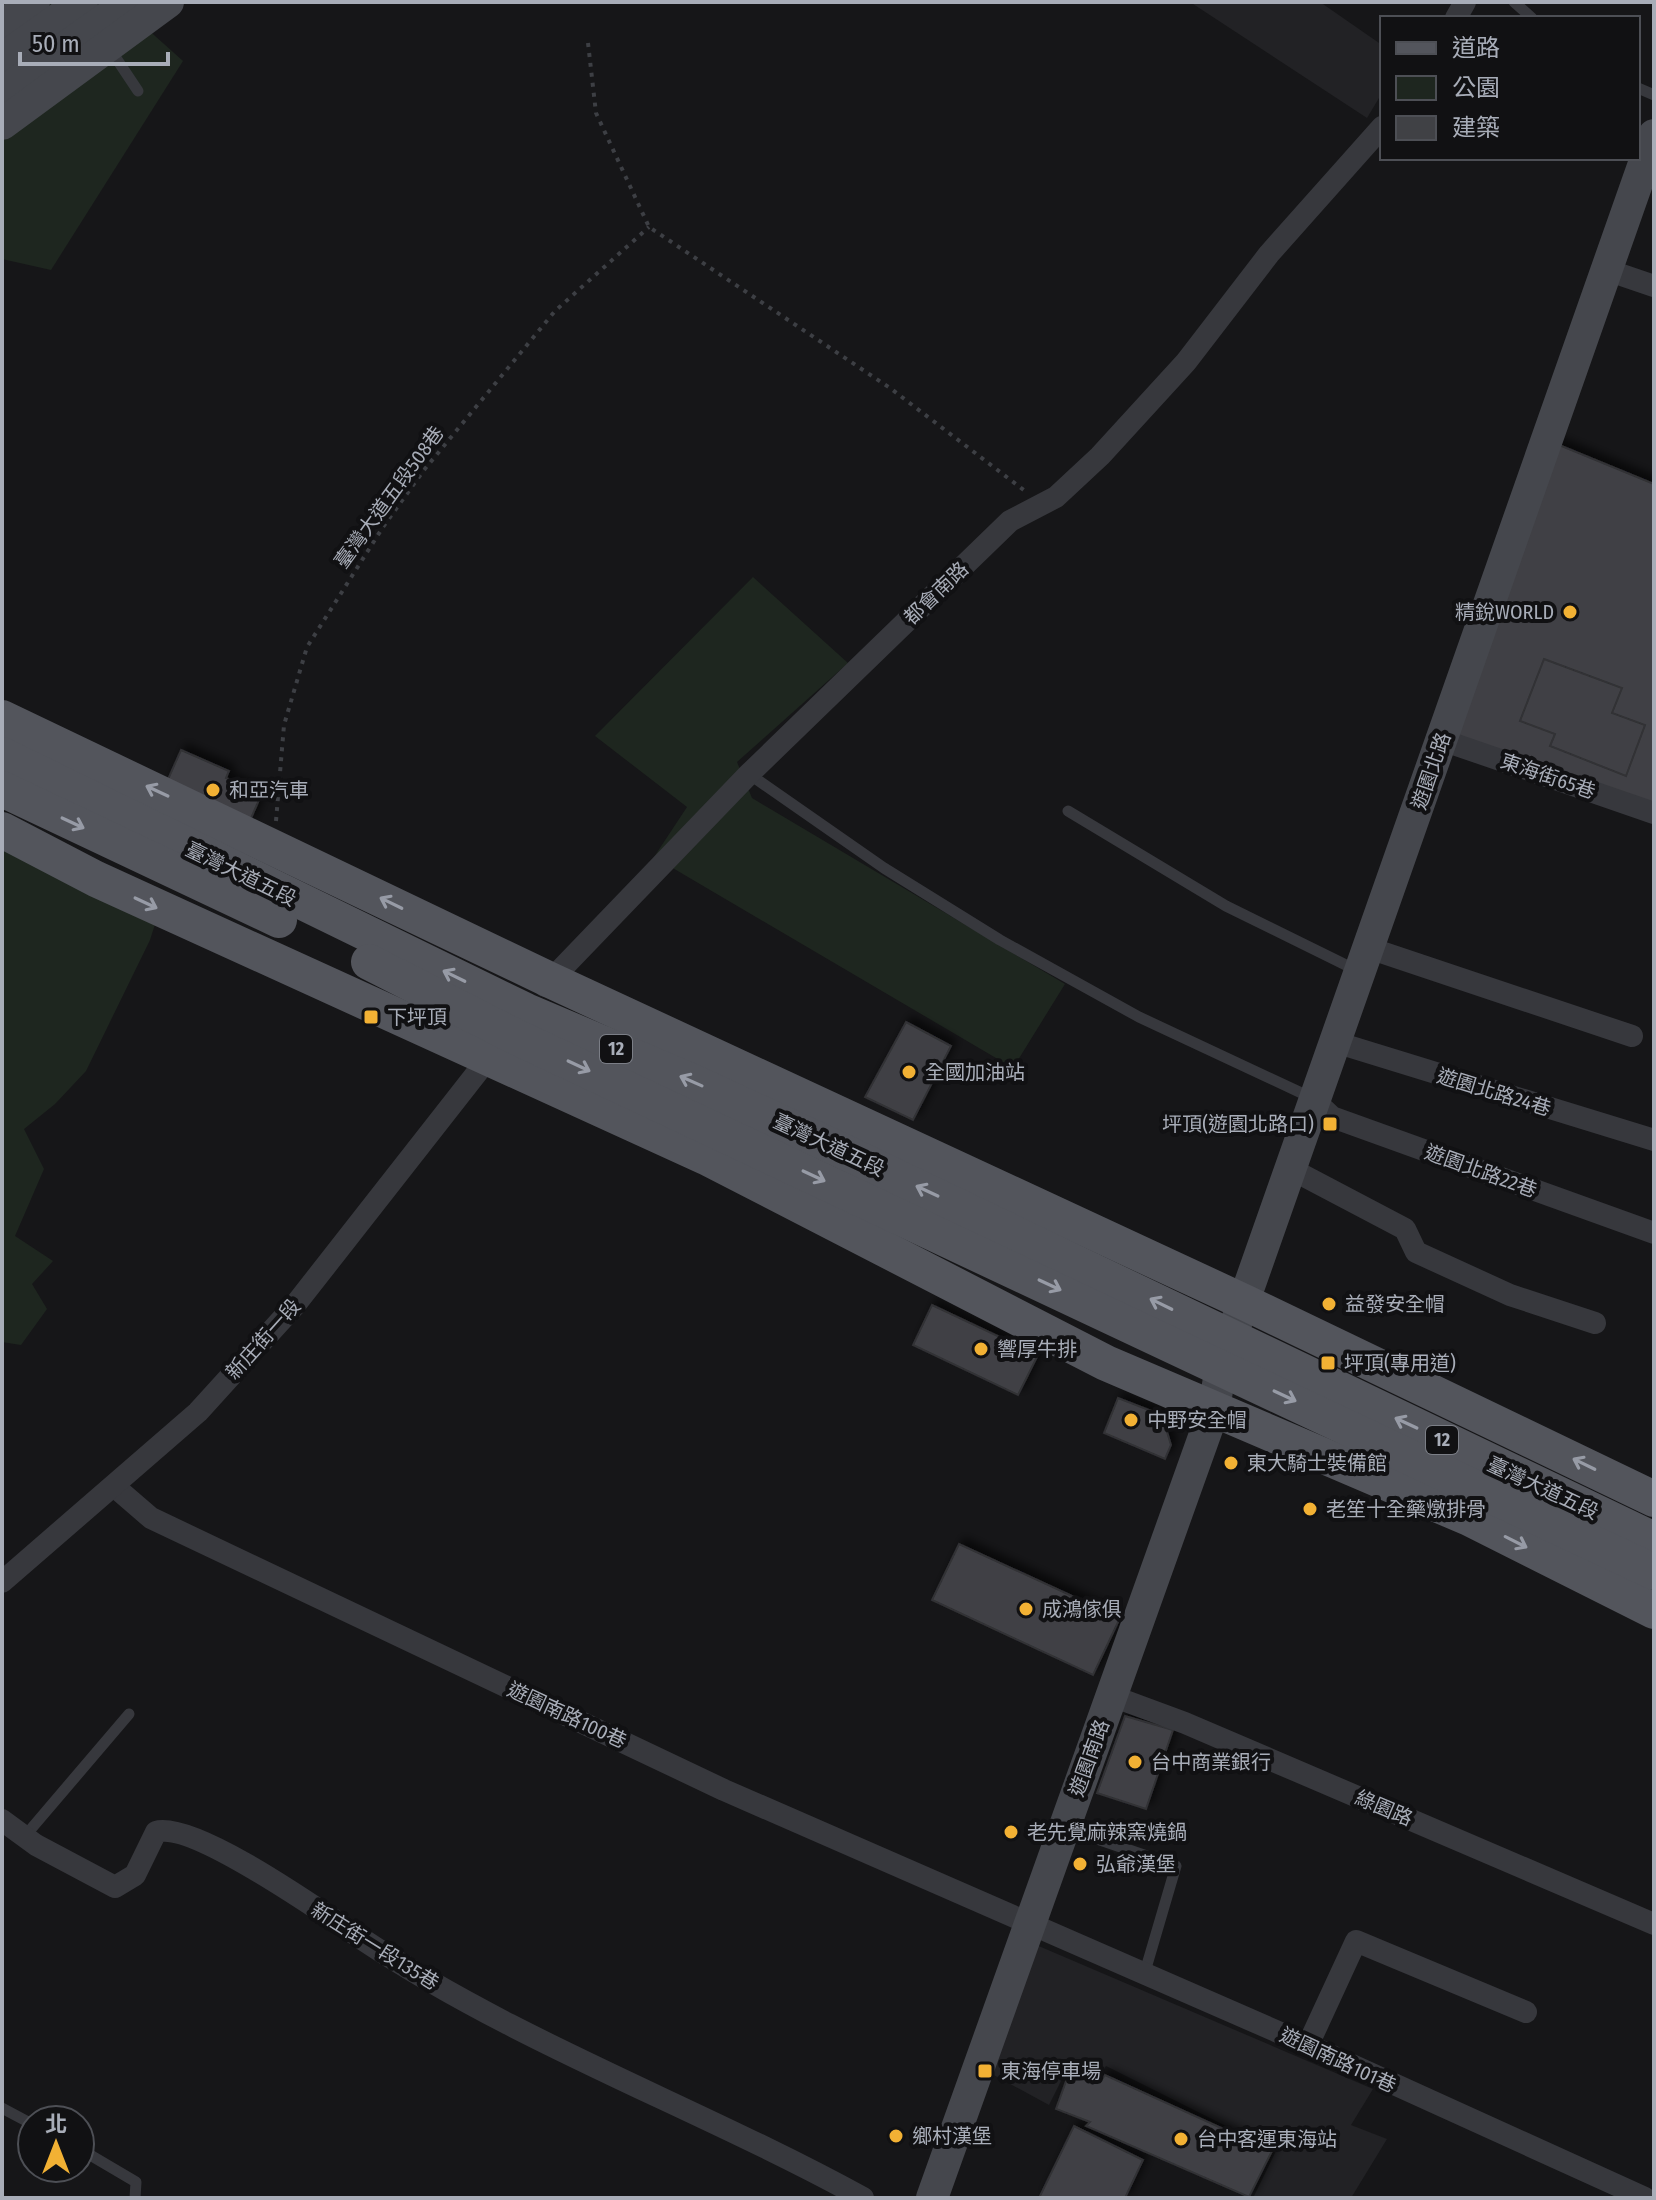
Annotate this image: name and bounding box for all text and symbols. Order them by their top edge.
scale bar [20,16,168,66]
legend [1380,16,1640,160]
text: 50 m [32,30,80,58]
text: 道路 [1452,34,1500,62]
text: 公園 [1452,74,1500,102]
text: 建築 [1452,114,1500,142]
street label: 臺灣大道五段508巷 [329,421,449,573]
street label: 都會南路 [899,557,973,629]
place label: 精銳WORLD [1455,600,1554,624]
marker: 精銳WORLD [1561,603,1579,621]
street label: 遊園北路 [1407,729,1455,813]
street label: 東海街65巷 [1497,749,1599,803]
place label: 和亞汽車 [229,778,309,802]
marker: 和亞汽車 [204,781,222,799]
one-way arrow [145,783,169,798]
one-way arrow [60,816,84,831]
street label: 臺灣大道五段 [182,837,300,911]
one-way arrow [380,895,404,910]
one-way arrow [134,896,158,911]
one-way arrow [442,968,466,983]
place label: 下坪頂 [387,1005,447,1029]
marker: 下坪頂 [362,1008,380,1026]
road number: 12 [600,1035,632,1063]
one-way arrow [566,1059,590,1074]
place label: 全國加油站 [925,1060,1025,1084]
marker: 全國加油站 [900,1063,918,1081]
street label: 遊園北路24巷 [1434,1063,1554,1121]
one-way arrow [680,1073,704,1088]
street label: 臺灣大道五段 [770,1109,888,1181]
place label: 坪頂(遊園北路口) [1162,1112,1314,1136]
marker: 坪頂(遊園北路口) [1321,1115,1339,1133]
street label: 遊園北路22巷 [1422,1140,1540,1202]
one-way arrow [802,1169,826,1184]
one-way arrow [915,1183,939,1198]
one-way arrow [1038,1278,1062,1293]
place label: 益發安全帽 [1345,1292,1445,1316]
street label: 新庄街一段 [221,1294,305,1384]
one-way arrow [1150,1295,1174,1311]
marker: 益發安全帽 [1320,1295,1338,1313]
place label: 響厚牛排 [997,1337,1077,1361]
marker: 響厚牛排 [972,1340,990,1358]
place label: 坪頂(專用道) [1344,1351,1456,1375]
marker: 坪頂(專用道) [1319,1354,1337,1372]
one-way arrow [1273,1389,1297,1404]
place label: 中野安全帽 [1147,1408,1247,1432]
marker: 中野安全帽 [1122,1411,1140,1429]
one-way arrow [1395,1415,1419,1430]
road number: 12 [1426,1426,1458,1454]
place label: 東大騎士裝備館 [1247,1451,1387,1475]
street label: 臺灣大道五段 [1484,1452,1602,1524]
marker: 東大騎士裝備館 [1222,1454,1240,1472]
one-way arrow [1573,1456,1596,1471]
place label: 老笙十全藥燉排骨 [1326,1497,1486,1521]
marker: 老笙十全藥燉排骨 [1301,1500,1319,1518]
one-way arrow [1504,1535,1528,1550]
place label: 成鴻傢俱 [1042,1597,1122,1621]
marker: 成鴻傢俱 [1017,1600,1035,1618]
street label: 遊園南路100巷 [504,1677,630,1753]
street label: 遊園南路 [1064,1716,1114,1800]
place label: 台中商業銀行 [1151,1750,1271,1774]
marker: 台中商業銀行 [1126,1753,1144,1771]
street label: 綠園路 [1352,1785,1416,1831]
place label: 老先覺麻辣窯燒鍋 [1027,1820,1187,1844]
marker: 老先覺麻辣窯燒鍋 [1002,1823,1020,1841]
place label: 弘爺漢堡 [1096,1852,1176,1876]
marker: 弘爺漢堡 [1071,1855,1089,1873]
street label: 新庄街一段135巷 [307,1897,443,1995]
street label: 遊園南路101巷 [1276,2023,1400,2097]
place label: 東海停車場 [1001,2059,1101,2083]
marker: 東海停車場 [976,2062,994,2080]
north arrow [16,2104,96,2184]
text: 北 [45,2111,67,2138]
place label: 鄉村漢堡 [912,2124,992,2148]
marker: 鄉村漢堡 [887,2127,905,2145]
place label: 台中客運東海站 [1197,2127,1337,2151]
marker: 台中客運東海站 [1172,2130,1190,2148]

